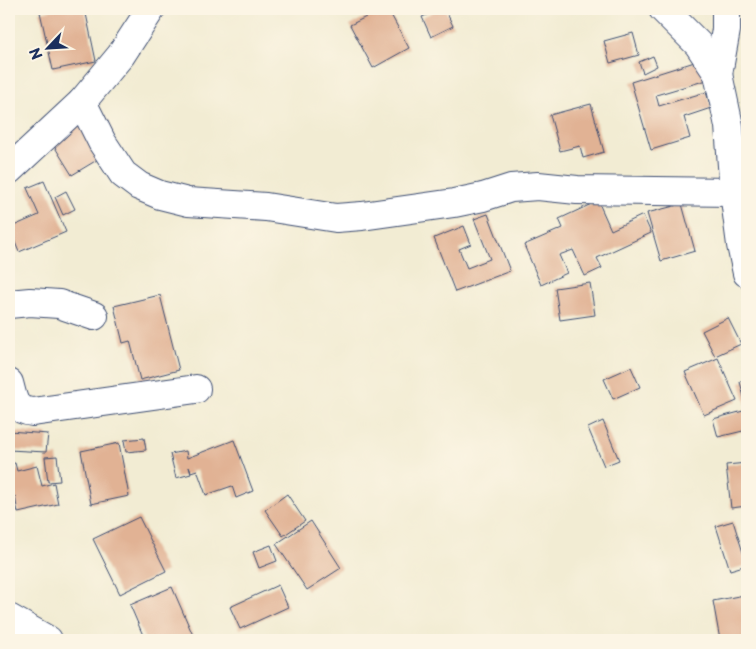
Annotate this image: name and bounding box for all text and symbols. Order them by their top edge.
north arrow [22,22,72,72]
text: N [24,44,48,63]

